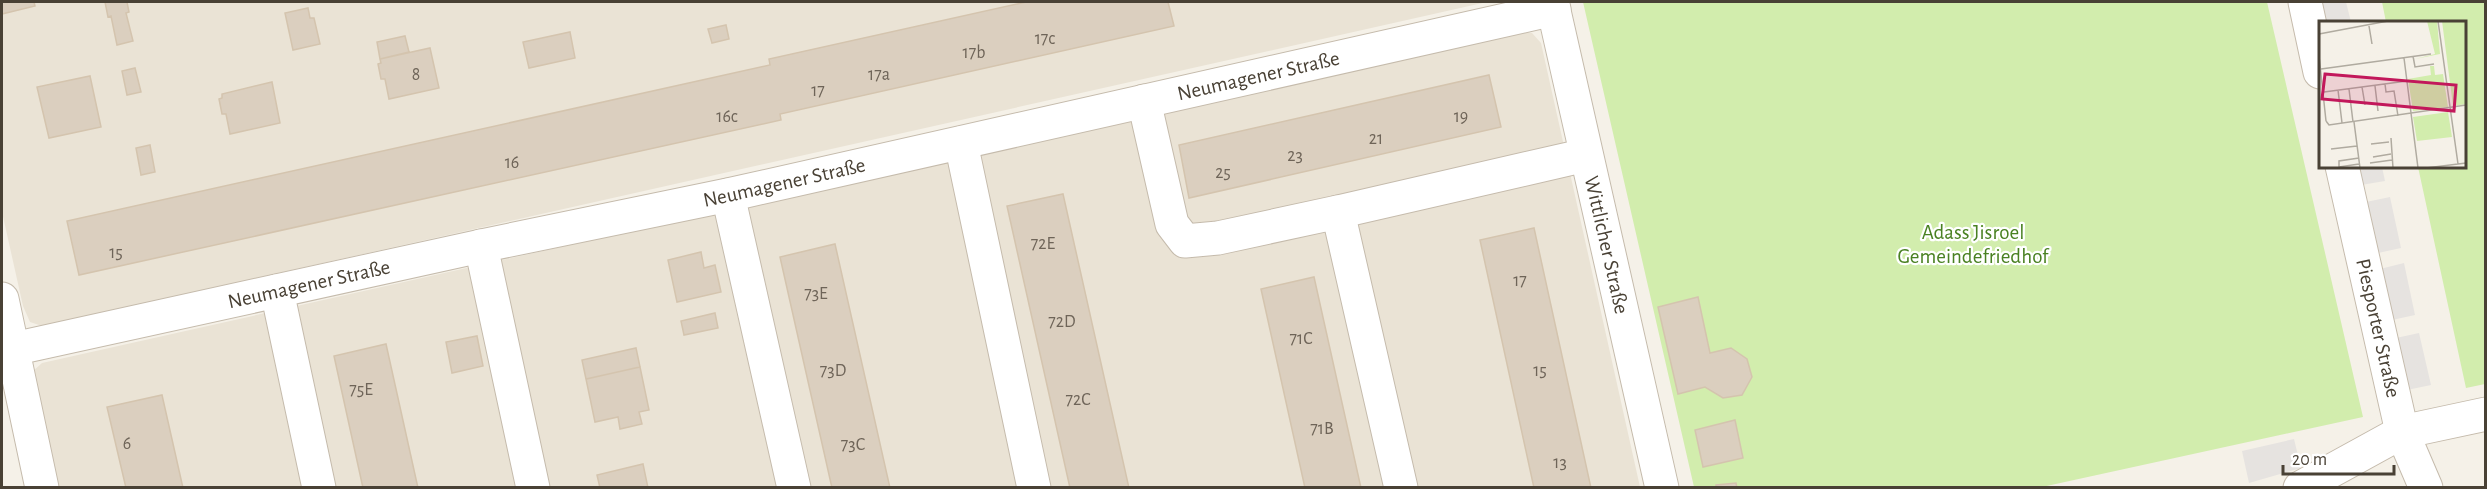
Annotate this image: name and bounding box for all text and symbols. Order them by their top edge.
inset map [2319,21,2466,168]
house number: 17c [1035,30,1055,48]
house number: 17b [963,44,985,62]
street label: Neumagener Straße [1175,47,1341,104]
house number: 8 [412,66,420,84]
house number: 17a [868,66,890,84]
house number: 17 [811,82,825,100]
house number: 16c [716,108,738,126]
house number: 19 [1454,108,1468,126]
house number: 21 [1369,130,1383,148]
house number: 23 [1287,147,1303,165]
house number: 16 [505,154,519,172]
street label: Neumagener Straße [701,154,867,210]
house number: 25 [1215,164,1231,182]
street label: Wittlicher Straße [1581,174,1633,316]
park label: Adass Jisroel Gemeindefriedhof [1898,222,2050,267]
house number: 72E [1031,235,1056,253]
house number: 15 [109,244,123,262]
street label: Neumagener Straße [226,256,392,312]
street label: Piesporter Straße [2353,257,2404,399]
house number: 17 [1513,272,1527,290]
house number: 73E [804,285,828,303]
house number: 72D [1048,313,1076,331]
house number: 71C [1289,330,1313,348]
house number: 73D [820,362,846,380]
house number: 15 [1533,362,1547,380]
house number: 75E [349,381,373,399]
house number: 72C [1065,391,1091,409]
house number: 71B [1310,420,1334,438]
house number: 6 [123,435,131,453]
house number: 73C [841,436,865,454]
scale bar [2283,438,2394,476]
text: 20 m [2292,451,2327,469]
house number: 13 [1553,454,1567,472]

